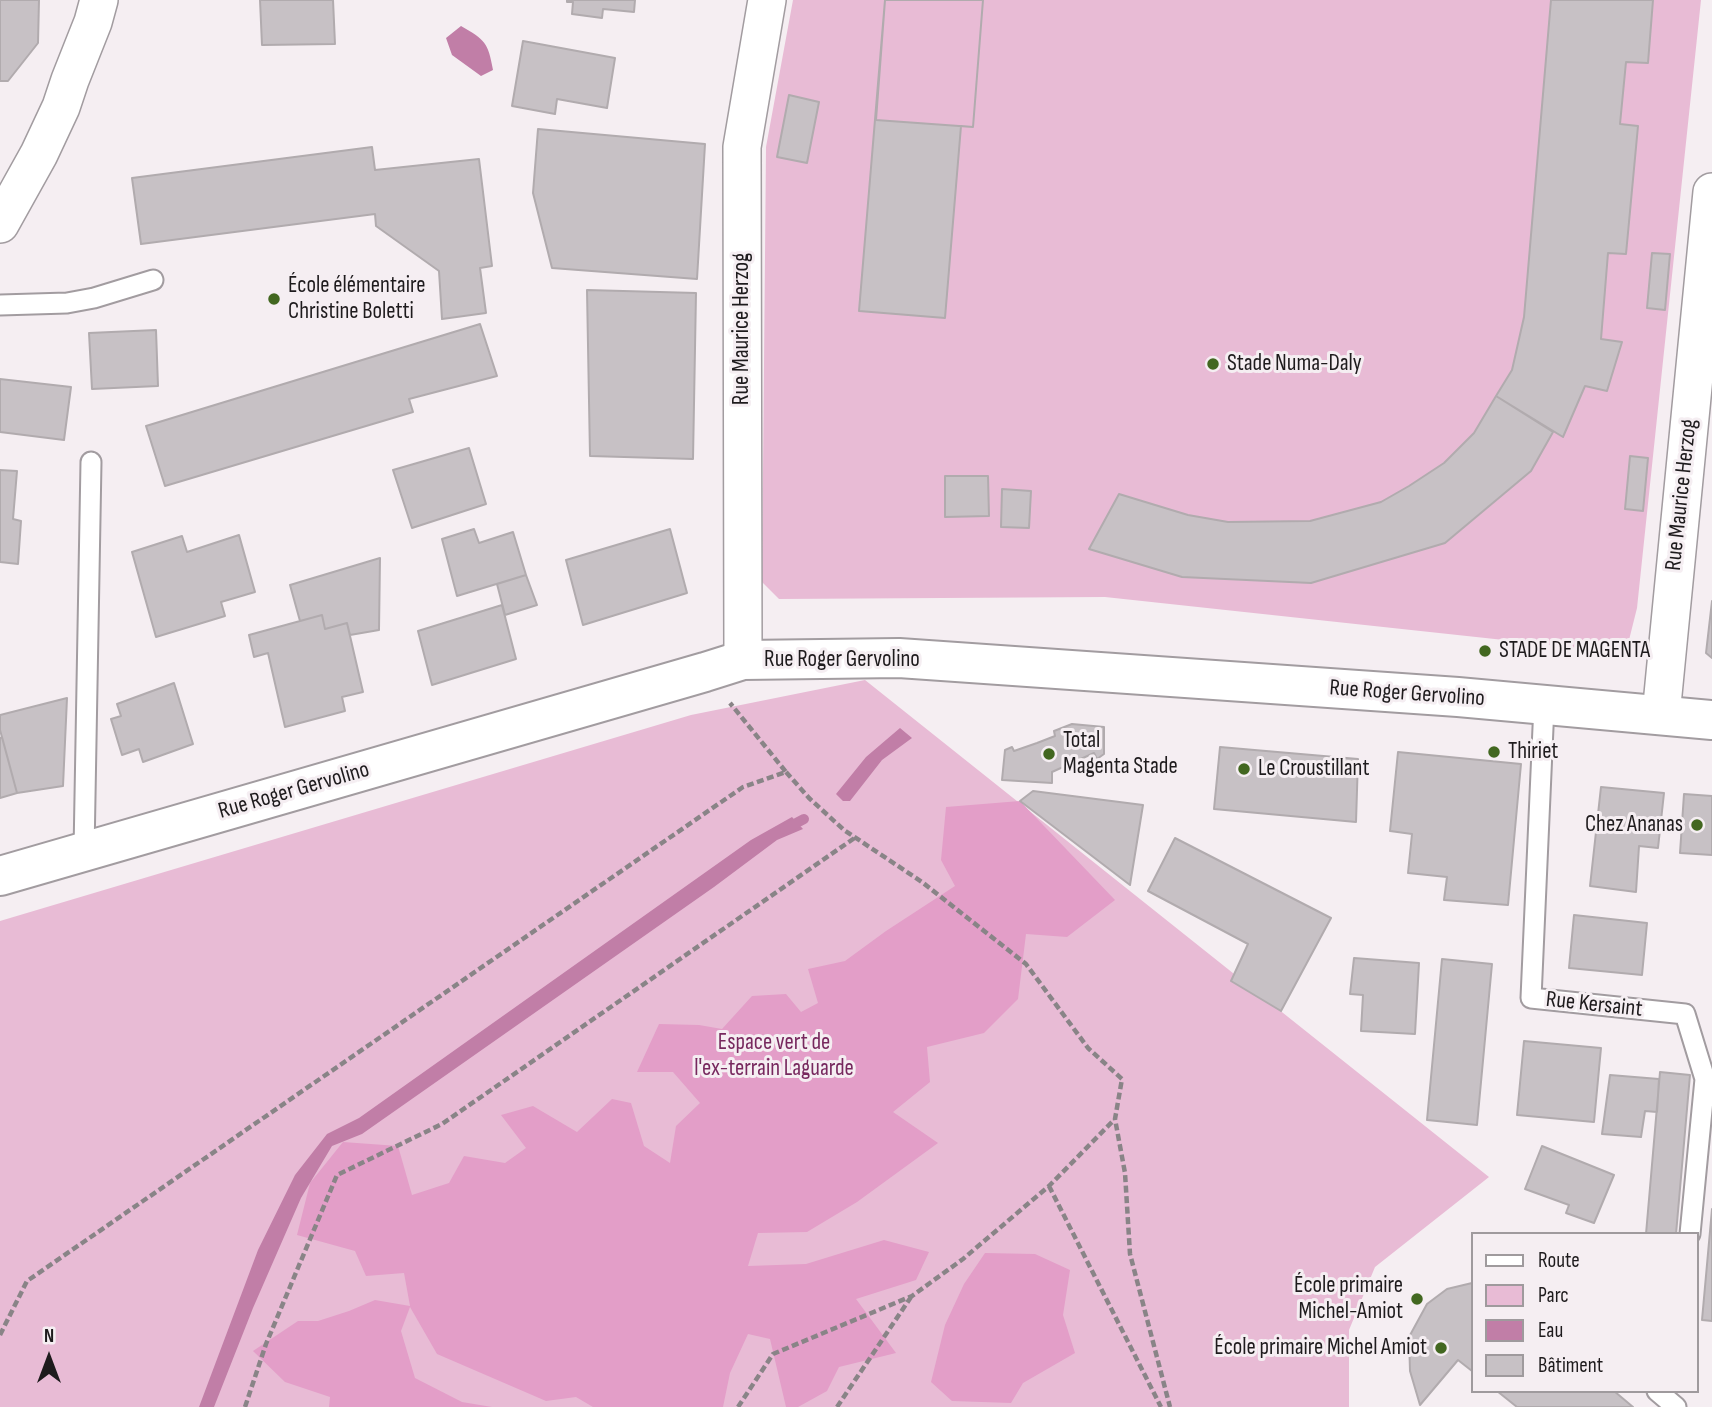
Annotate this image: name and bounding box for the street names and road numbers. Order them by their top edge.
street label: Rue Maurice Herzog [728,253,756,405]
street label: Rue Maurice Herzog [1660,418,1704,572]
street label: Rue Roger Gervolino [764,646,920,674]
street label: Rue Roger Gervolino [1328,675,1486,713]
street label: Rue Roger Gervolino [215,756,373,826]
street label: Rue Kersaint [1544,986,1644,1024]

